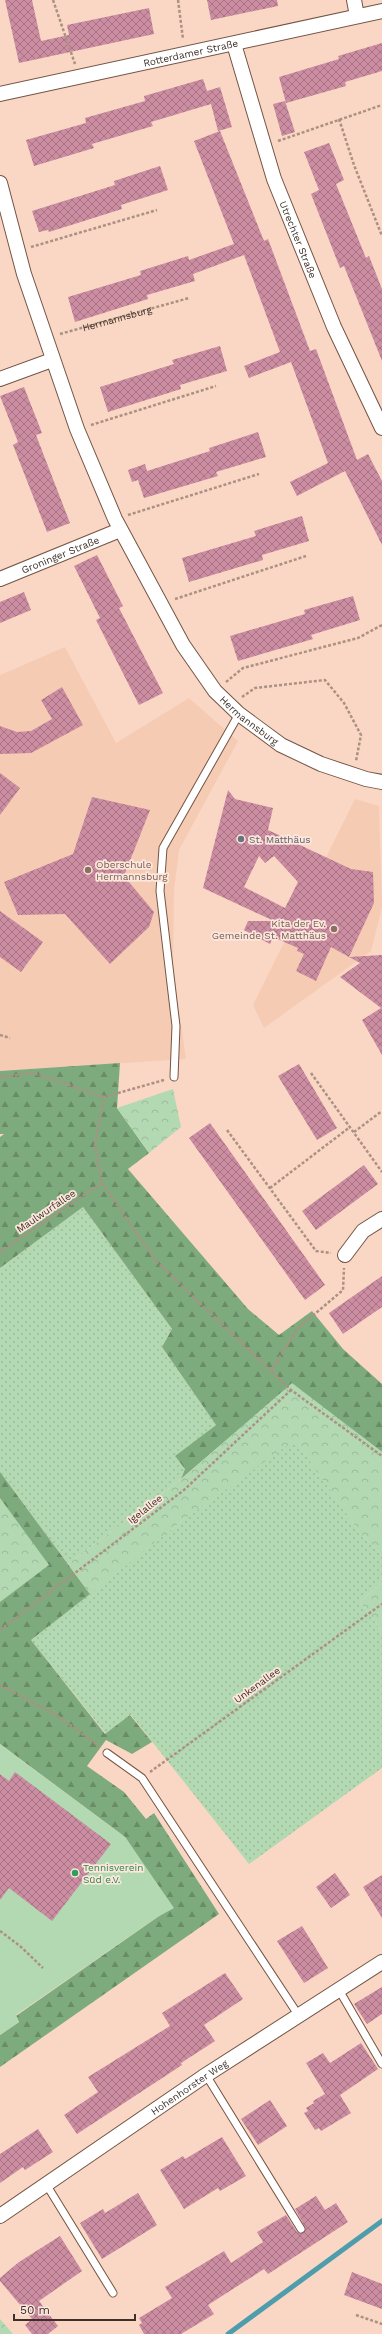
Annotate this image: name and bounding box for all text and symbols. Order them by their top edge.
street label: Rotterdamer Straße [142,37,239,68]
street label: Utrechter Straße [278,199,319,280]
street label: Hermannsburg [81,303,153,333]
street label: Groninger Straße [20,534,101,575]
street label: Hermannsburg [218,693,281,747]
marker: St. Matthäus [236,834,246,844]
place label: St. Matthäus [249,834,311,845]
place label: Oberschule Hermannsburg [96,859,168,882]
marker: Oberschule Hermannsburg [83,865,93,875]
place label: Kita der Ev. Gemeinde St. Matthäus [212,918,326,941]
marker: Kita der Ev. Gemeinde St. Matthäus [329,924,339,934]
street label: Maulwurfallee [14,1187,78,1235]
street label: Igelallee [126,1492,164,1526]
street label: Unkenallee [232,1665,282,1705]
place label: Tennisverein Süd e.V. [83,1862,143,1885]
marker: Tennisverein Süd e.V. [70,1868,80,1878]
street label: Hohenhorster Weg [149,2057,230,2117]
scale bar [14,2296,135,2322]
text: 50 m [20,2303,50,2317]

